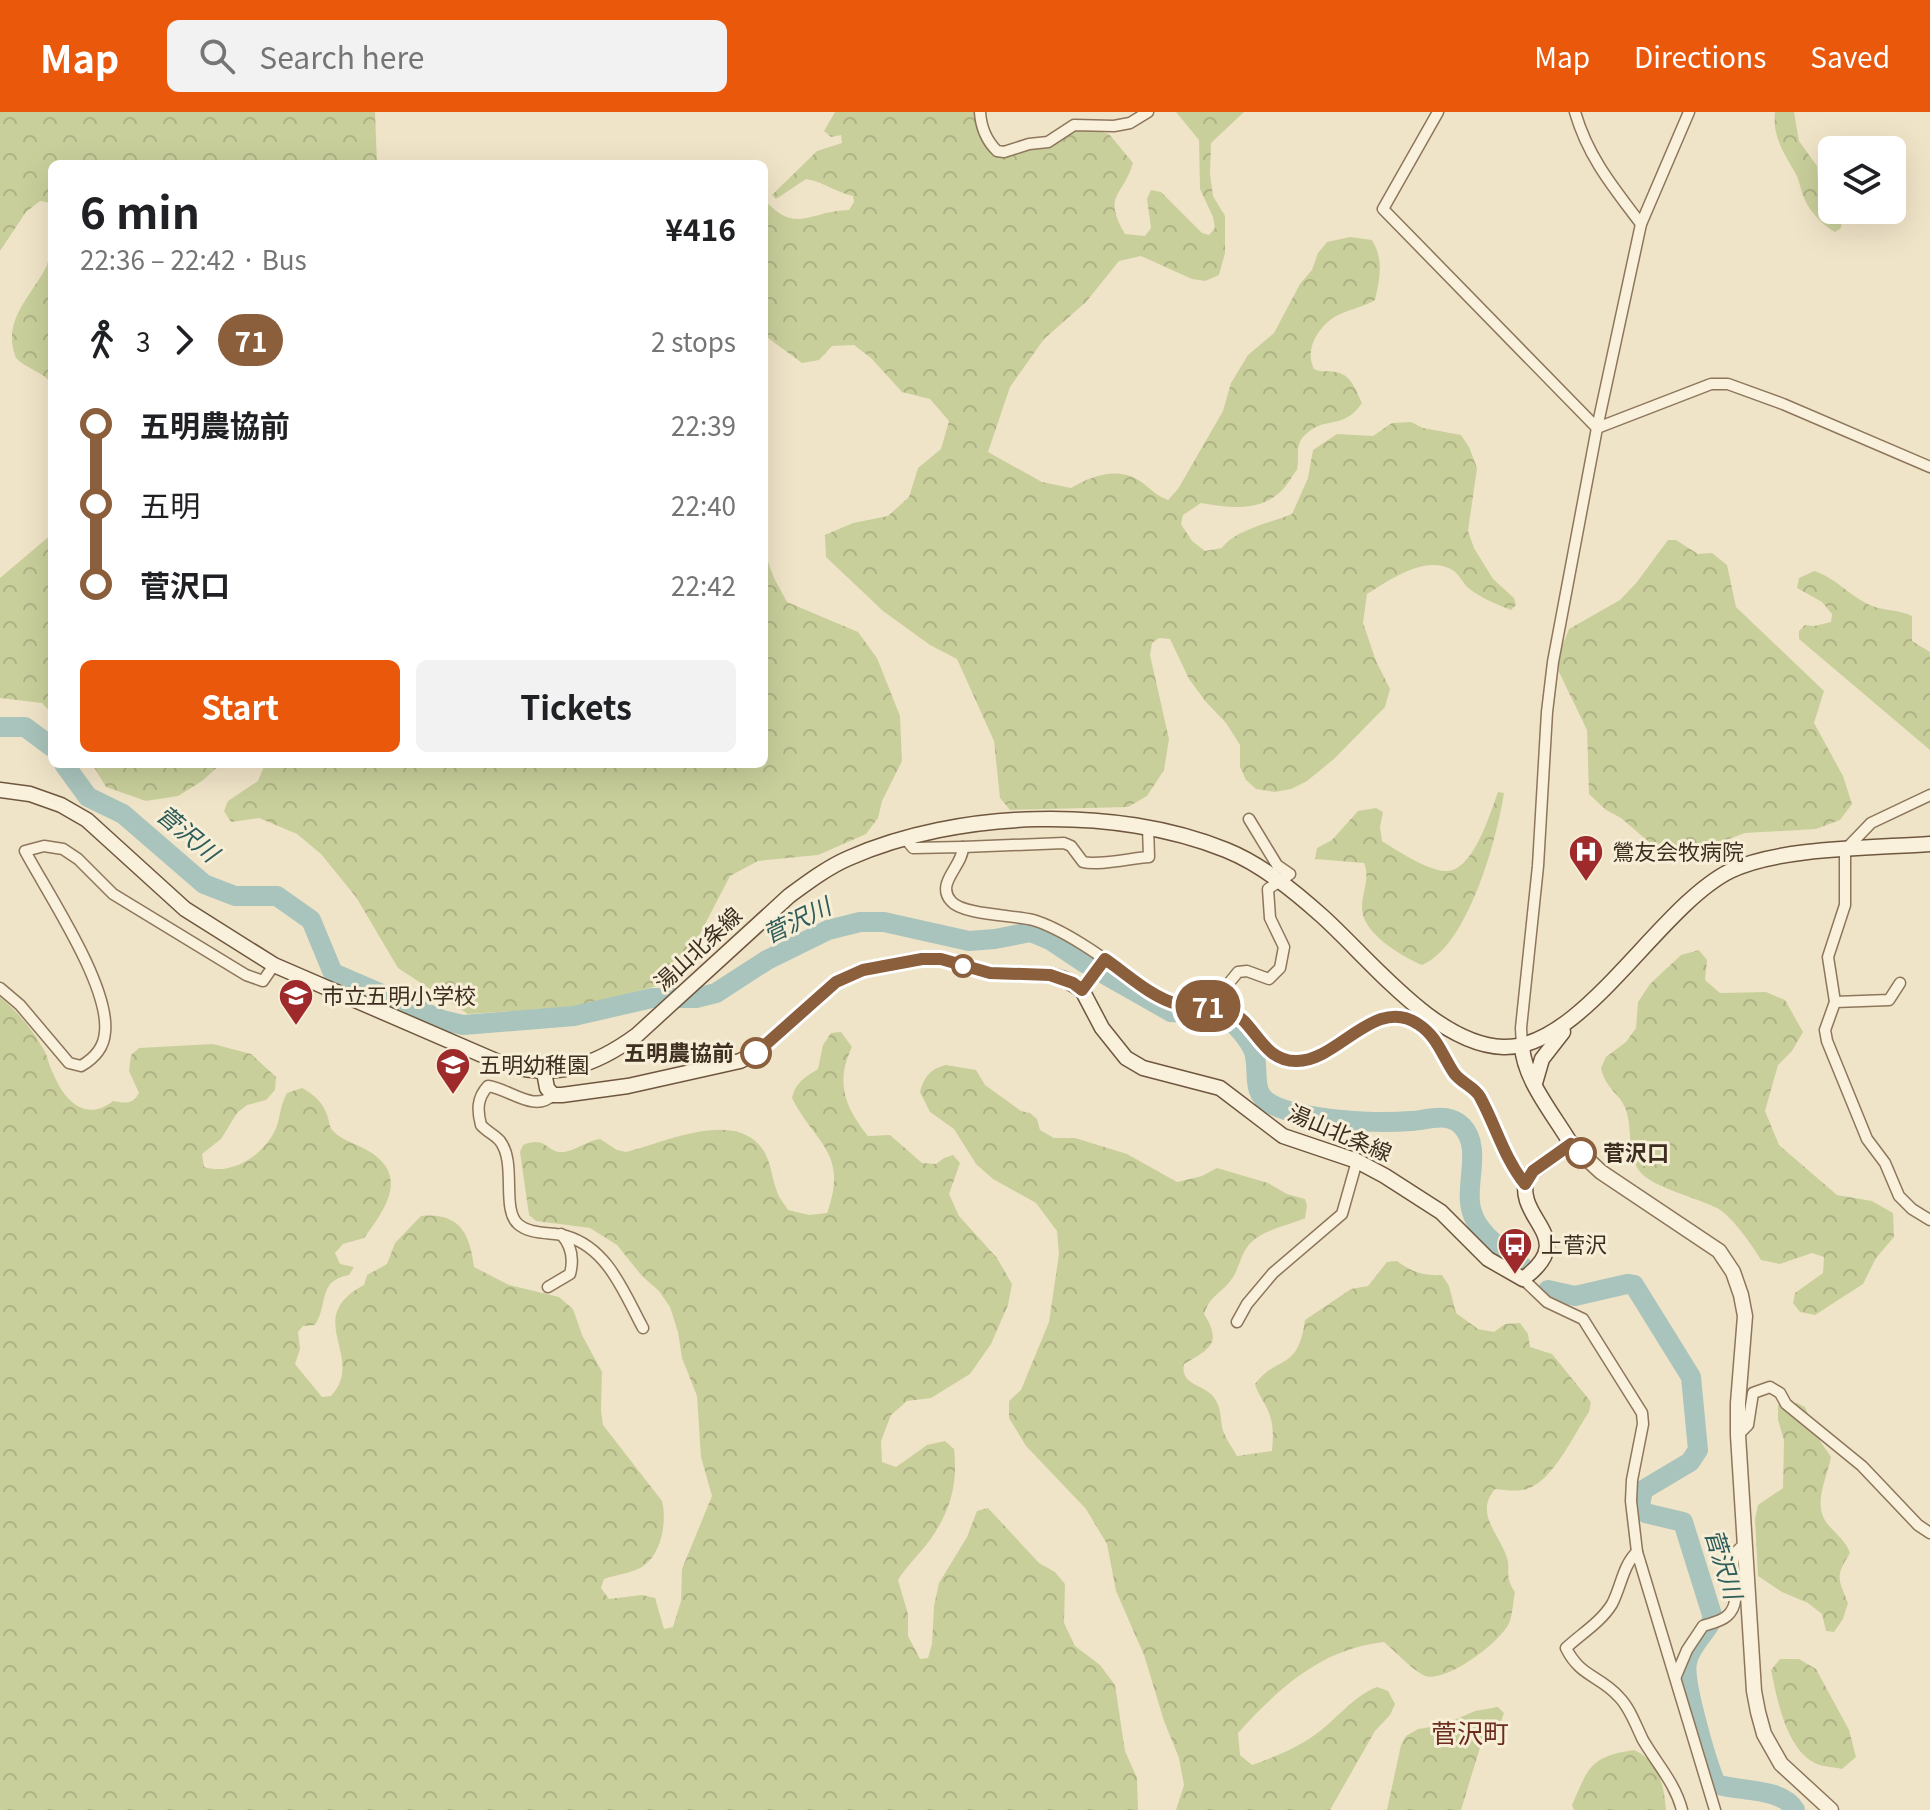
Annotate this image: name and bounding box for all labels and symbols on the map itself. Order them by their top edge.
water label: 菅沢川 [150,796,230,871]
hospital icon: 鶯友会牧病院 [1567,833,1605,883]
place label: 鶯友会牧病院 [1612,834,1744,866]
water label: 菅沢川 [756,886,839,950]
street label: 湯山北条線 [645,898,748,997]
unlabelled marker [952,955,974,977]
school or university icon: 市立五明小学校 [277,977,315,1027]
place label: 市立五明小学校 [322,978,476,1010]
line badge: 71 [1172,980,1244,1032]
place label: 五明農協前 [624,1035,734,1067]
marker: 五明農協前 [741,1038,771,1068]
school or university icon: 五明幼稚園 [434,1046,472,1096]
place label: 五明幼稚園 [479,1047,589,1079]
street label: 湯山北条線 [1284,1095,1398,1167]
place label: 菅沢口 [1603,1135,1669,1167]
marker: 菅沢口 [1566,1138,1596,1168]
bus stop icon: 上菅沢 [1496,1226,1534,1276]
place label: 上菅沢 [1541,1227,1607,1259]
water label: 菅沢川 [1698,1524,1754,1606]
district label: 菅沢町 [1431,1713,1509,1750]

